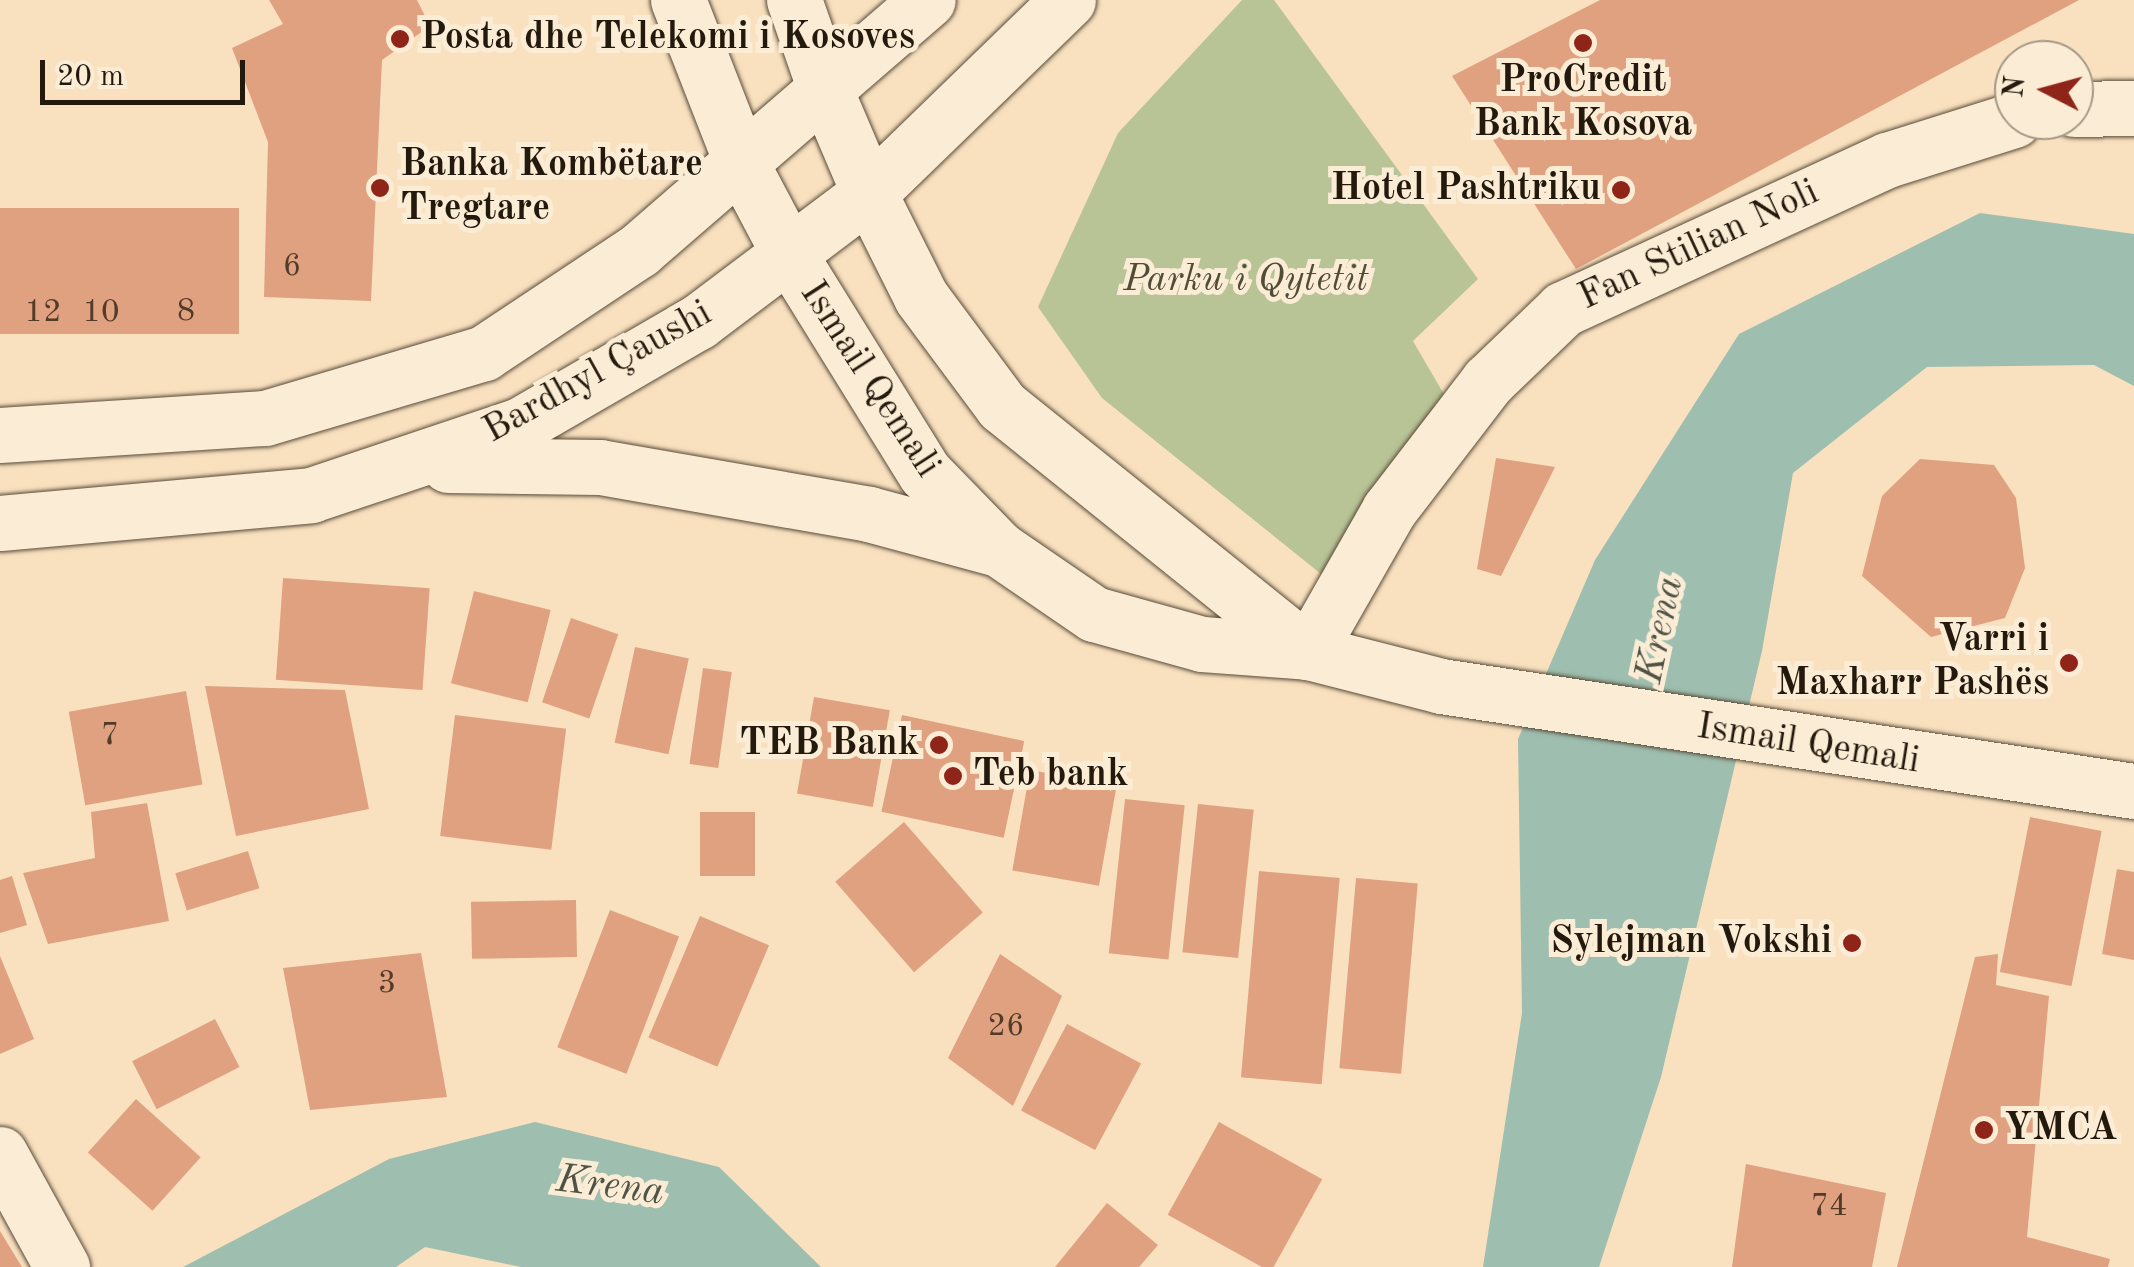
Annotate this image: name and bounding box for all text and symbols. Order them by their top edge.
place label: Posta dhe Telekomi i Kosoves [420,16,915,62]
marker: Posta dhe Telekomi i Kosoves [389,28,411,50]
marker: ProCredit Bank Kosova [1572,32,1594,54]
scale bar [45,40,250,102]
north arrow [1994,40,2094,140]
place label: ProCredit Bank Kosova [1474,59,1692,148]
text: 20 m [57,62,124,92]
text: N [2001,75,2031,99]
place label: Banka Kombëtare Tregtare [400,143,703,232]
place label: Hotel Pashtriku [1331,167,1601,213]
street label: Fan Stilian Noli [1572,171,1826,321]
marker: Banka Kombëtare Tregtare [369,177,391,199]
marker: Hotel Pashtriku [1610,179,1632,201]
house number: 6 [283,248,301,286]
park label: Parku i Qytetit [1123,258,1369,304]
street label: Ismail Qemali [789,273,949,487]
street label: Bardhyl Çaushi [476,291,720,455]
house number: 8 [177,293,195,331]
house number: 12 [24,294,62,332]
house number: 10 [82,294,120,332]
water label: Krena [1626,572,1696,688]
place label: Varri i Maxharr Pashës [1776,618,2049,708]
marker: Varri i Maxharr Pashës [2058,652,2080,674]
street label: Ismail Qemali [1693,705,1923,785]
house number: 7 [101,717,119,755]
place label: TEB Bank [739,722,919,768]
marker: TEB Bank [928,734,950,756]
place label: Teb bank [973,753,1128,799]
marker: Teb bank [942,765,964,787]
place label: Sylejman Vokshi [1550,920,1832,966]
marker: Sylejman Vokshi [1841,932,1863,954]
house number: 3 [378,965,396,1003]
house number: 26 [987,1008,1025,1046]
place label: YMCA [2004,1107,2117,1153]
marker: YMCA [1973,1119,1995,1141]
water label: Krena [553,1157,667,1217]
house number: 74 [1810,1188,1848,1226]

